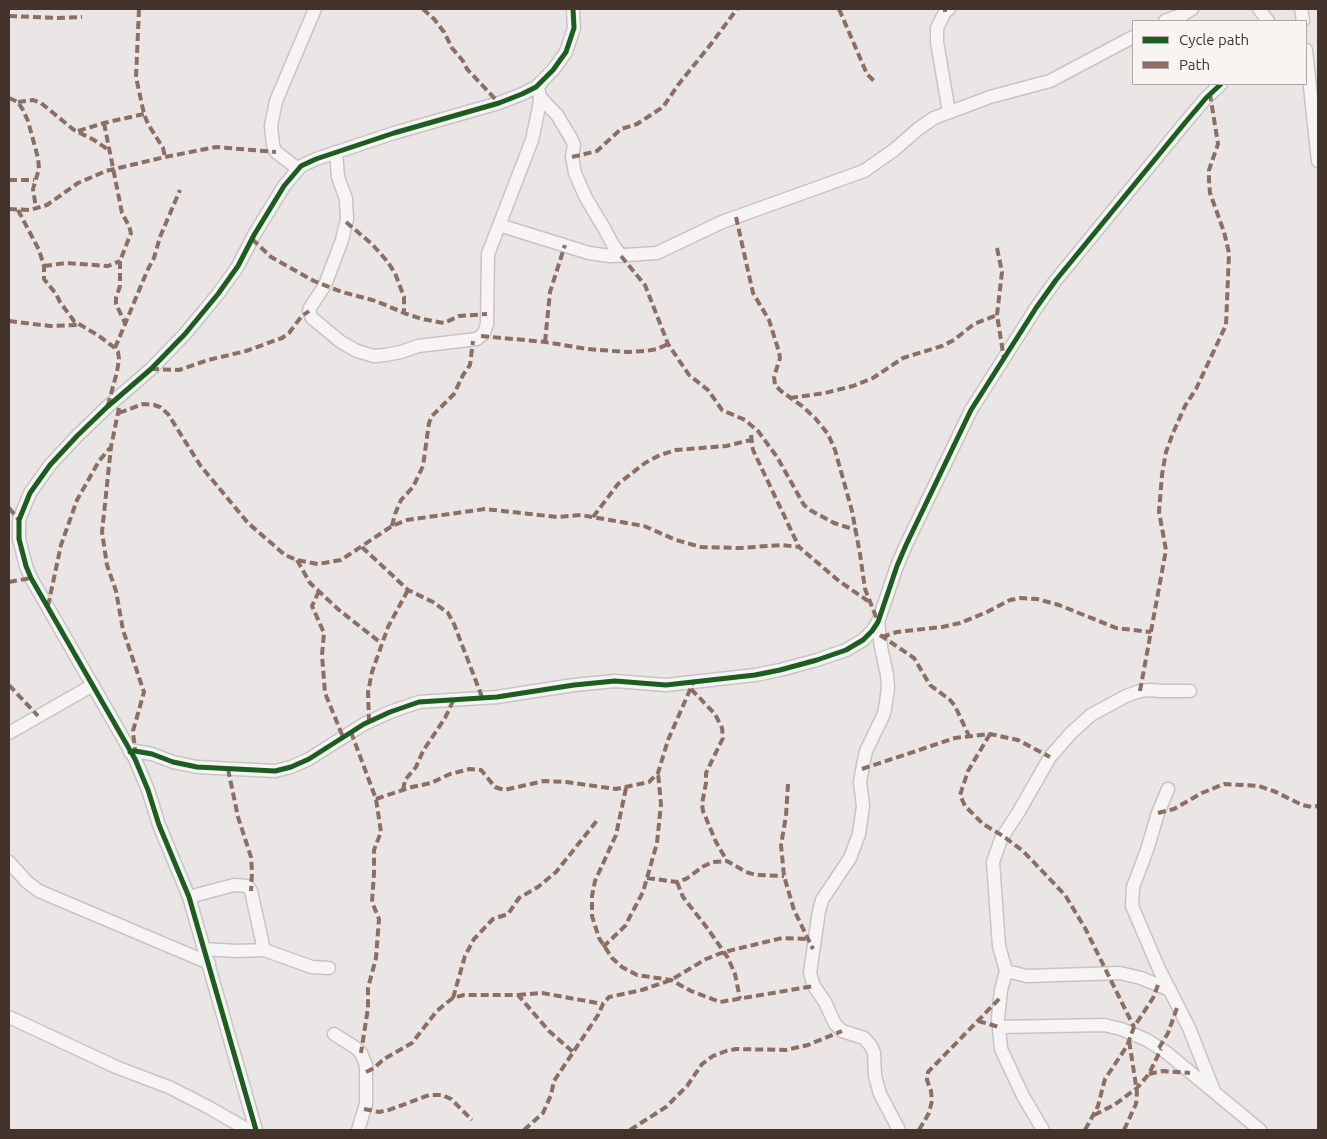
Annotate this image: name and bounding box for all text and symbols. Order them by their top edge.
legend [1132,20,1307,85]
text: Cycle path [1179,31,1249,48]
text: Path [1179,56,1210,73]

